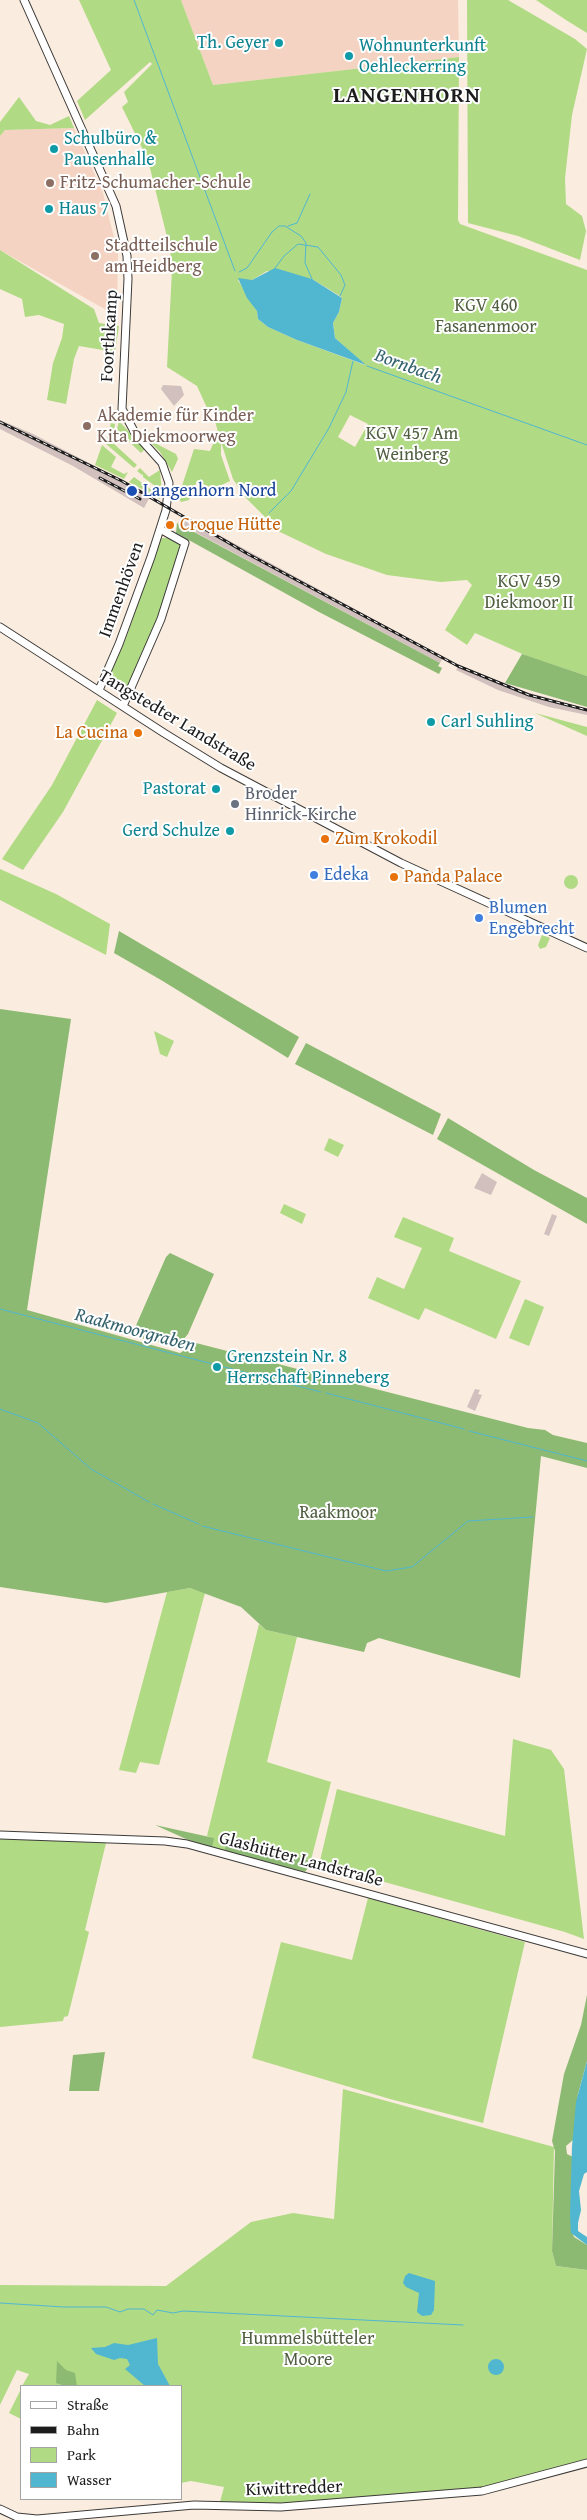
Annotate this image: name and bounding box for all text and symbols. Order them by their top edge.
place label: Th. Geyer [197,32,269,54]
place label: Wohnunterkunft Oehleckerring [359,35,486,78]
marker: Th. Geyer [273,37,285,49]
marker: Wohnunterkunft Oehleckerring [343,50,355,62]
district label: LANGENHORN [332,83,482,109]
place label: Schulbüro & Pausenhalle [64,128,157,170]
marker: Schulbüro & Pausenhalle [48,143,60,155]
place label: Fritz-Schumacher-Schule [60,172,251,194]
marker: Fritz-Schumacher-Schule [44,177,56,189]
place label: Haus 7 [59,198,109,220]
marker: Haus 7 [43,203,55,215]
place label: Stadtteilschule am Heidberg [105,235,218,278]
marker: Stadtteilschule am Heidberg [89,250,101,262]
street label: Foorthkamp [97,289,123,383]
park label: KGV 460 Fasanenmoor [435,295,537,338]
water label: Bornbach [372,344,444,390]
place label: Akademie für Kinder Kita Diekmoorweg [97,405,254,448]
marker: Akademie für Kinder Kita Diekmoorweg [81,420,93,432]
park label: KGV 457 Am Weinberg [366,423,458,466]
place label: Langenhorn Nord [143,480,276,502]
marker: Langenhorn Nord [125,484,139,498]
place label: Croque Hütte [180,514,281,536]
marker: Croque Hütte [164,519,176,531]
street label: Immenhöven [95,539,149,641]
park label: KGV 459 Diekmoor II [484,571,574,614]
street label: Tangstedter Landstraße [94,665,260,777]
place label: Carl Suhling [441,711,534,733]
marker: Carl Suhling [425,716,437,728]
place label: La Cucina [56,722,128,744]
marker: La Cucina [132,727,144,739]
place label: Pastorat [143,778,206,800]
marker: Pastorat [210,783,222,795]
place label: Broder Hinrick-Kirche [245,783,357,826]
marker: Broder Hinrick-Kirche [229,798,241,810]
place label: Gerd Schulze [122,820,220,842]
marker: Gerd Schulze [224,825,236,837]
place label: Zum Krokodil [335,828,438,850]
marker: Zum Krokodil [319,833,331,845]
place label: Edeka [324,864,369,886]
place label: Panda Palace [404,866,503,888]
marker: Edeka [308,869,320,881]
marker: Panda Palace [388,871,400,883]
place label: Blumen Engebrecht [489,897,575,940]
marker: Blumen Engebrecht [473,912,485,924]
water label: Raakmoorgraben [72,1304,198,1358]
place label: Grenzstein Nr. 8 Herrschaft Pinneberg [227,1346,389,1388]
marker: Grenzstein Nr. 8 Herrschaft Pinneberg [211,1361,223,1373]
park label: Raakmoor [299,1502,377,1524]
street label: Glashütter Landstraße [217,1828,385,1892]
park label: Hummelsbütteler Moore [242,2328,374,2370]
legend [20,2385,182,2500]
text: Straße [67,2394,109,2415]
text: Bahn [67,2419,99,2440]
text: Park [67,2444,96,2465]
text: Wasser [67,2469,111,2490]
street label: Kiwittredder [245,2477,343,2501]

